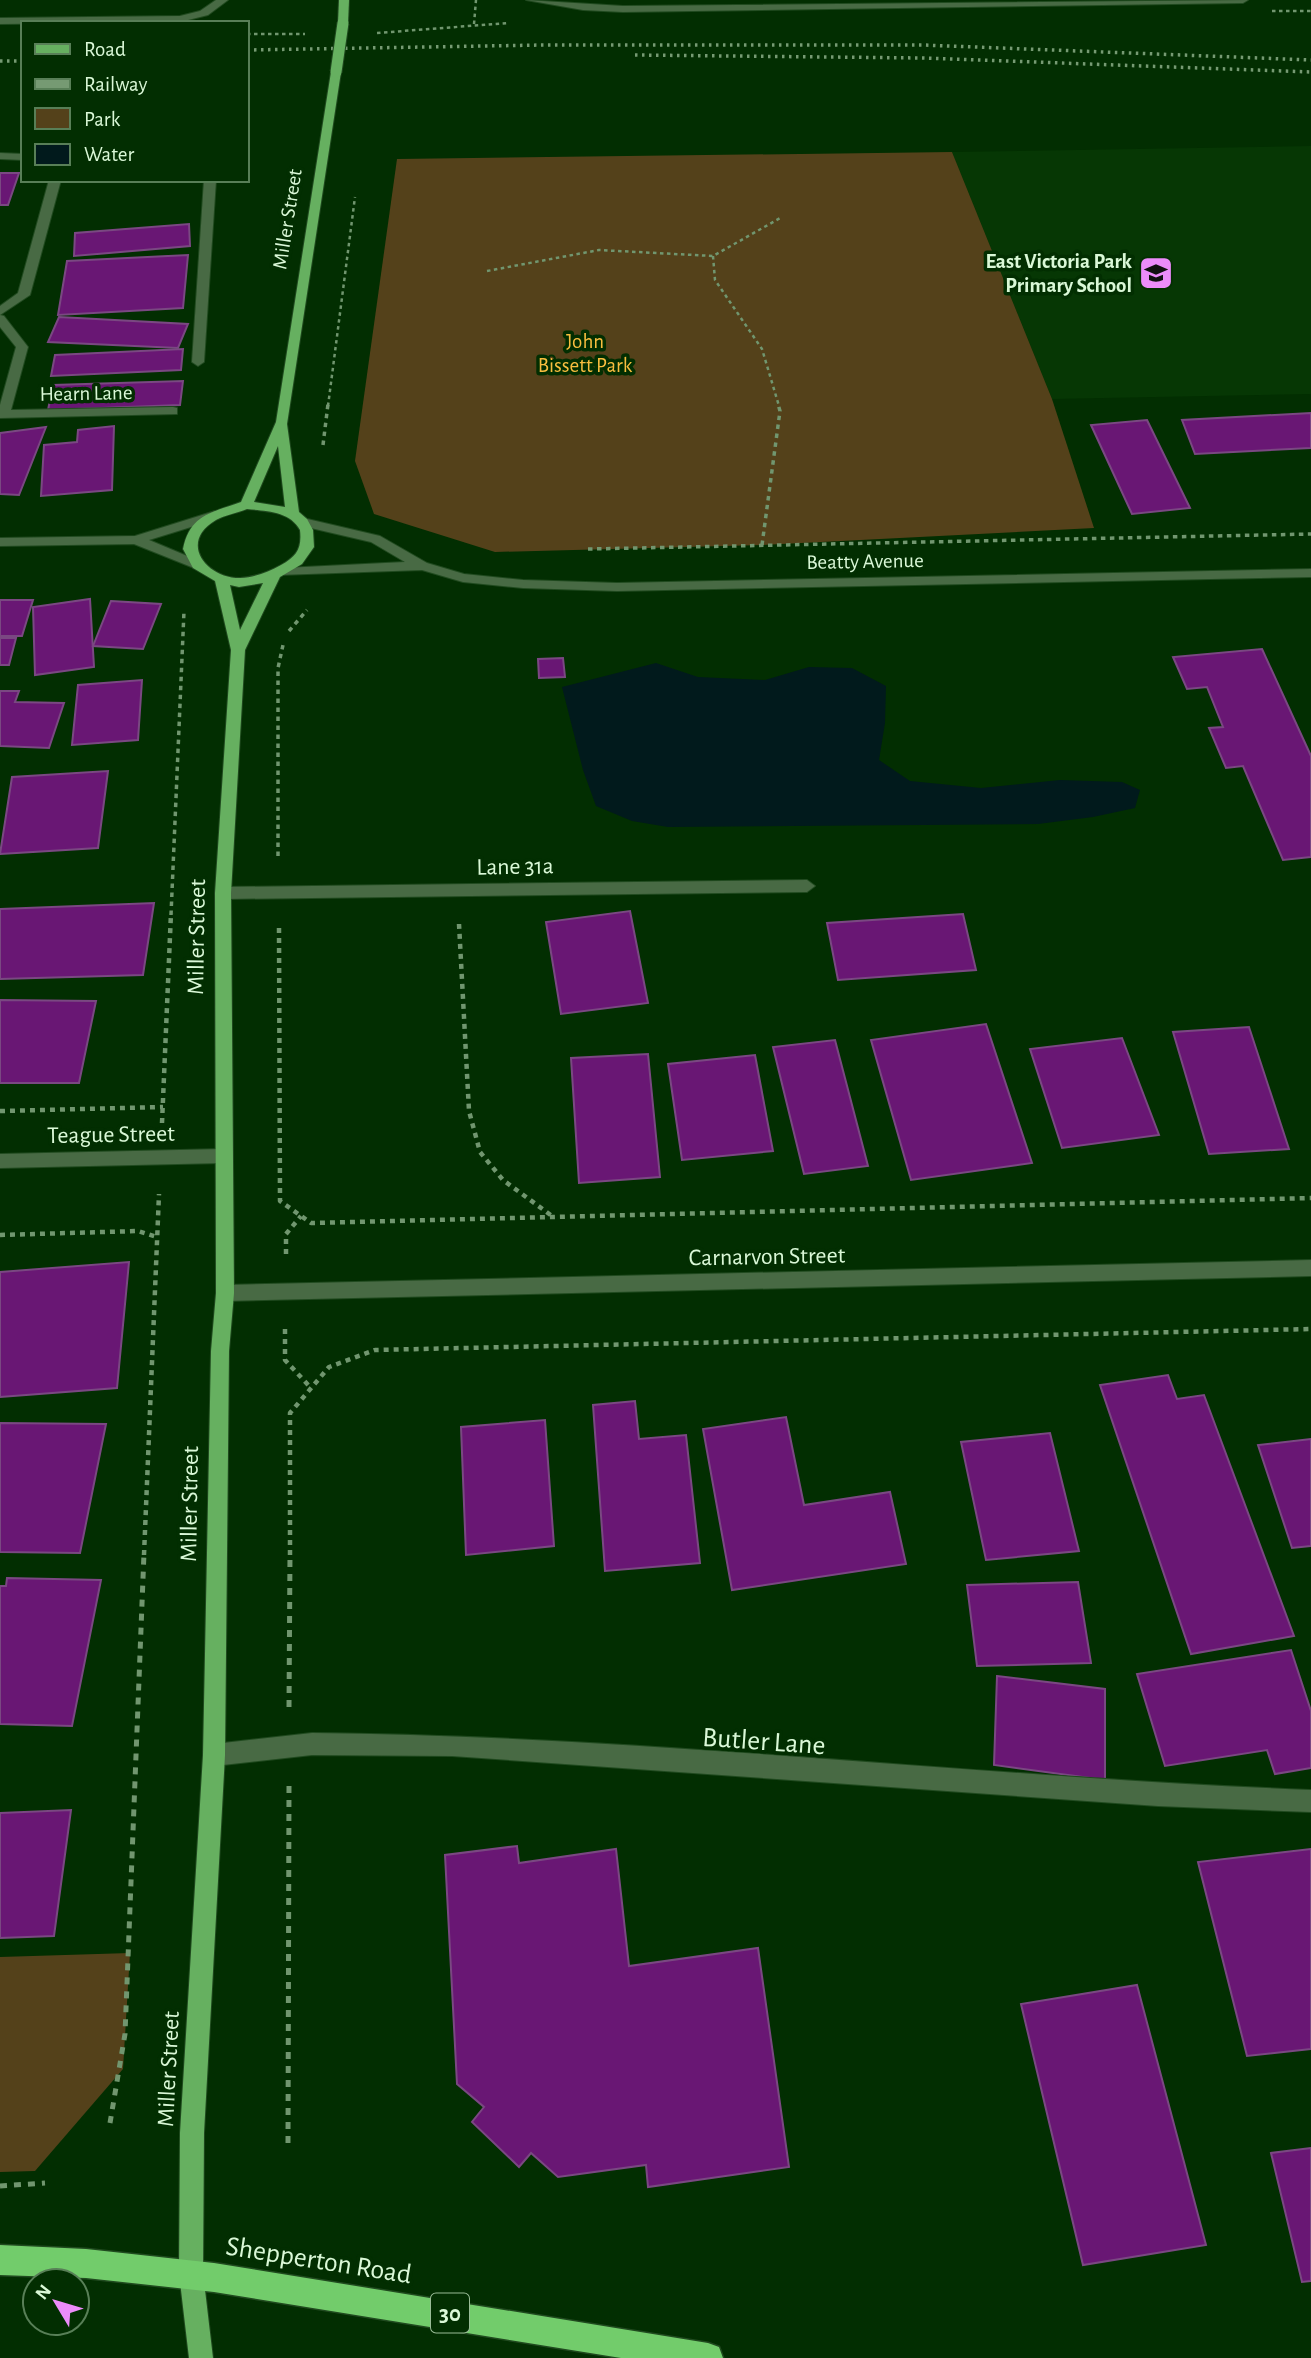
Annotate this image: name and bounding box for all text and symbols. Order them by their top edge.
legend [21,21,248,182]
text: Road [84,39,126,60]
text: Railway [84,74,147,95]
text: Park [84,109,121,130]
text: Water [84,144,134,165]
street label: Miller Street [269,167,306,271]
place label: East Victoria Park Primary School [985,251,1133,296]
school or university icon: East Victoria Park Primary School [1137,254,1175,292]
park label: John Bissett Park [538,331,633,376]
street label: Hearn Lane [39,382,133,405]
street label: Beatty Avenue [806,550,924,573]
street label: Lane 31a [476,854,554,880]
street label: Miller Street [184,879,210,995]
street label: Teague Street [47,1122,175,1148]
street label: Carnarvon Street [689,1244,846,1270]
street label: Miller Street [177,1446,203,1562]
street label: Butler Lane [701,1724,826,1760]
street label: Miller Street [154,2010,184,2128]
street label: Shepperton Road [224,2232,414,2289]
north arrow [21,2267,91,2337]
text: N [32,2281,55,2304]
road number: 30 [431,2294,469,2332]

